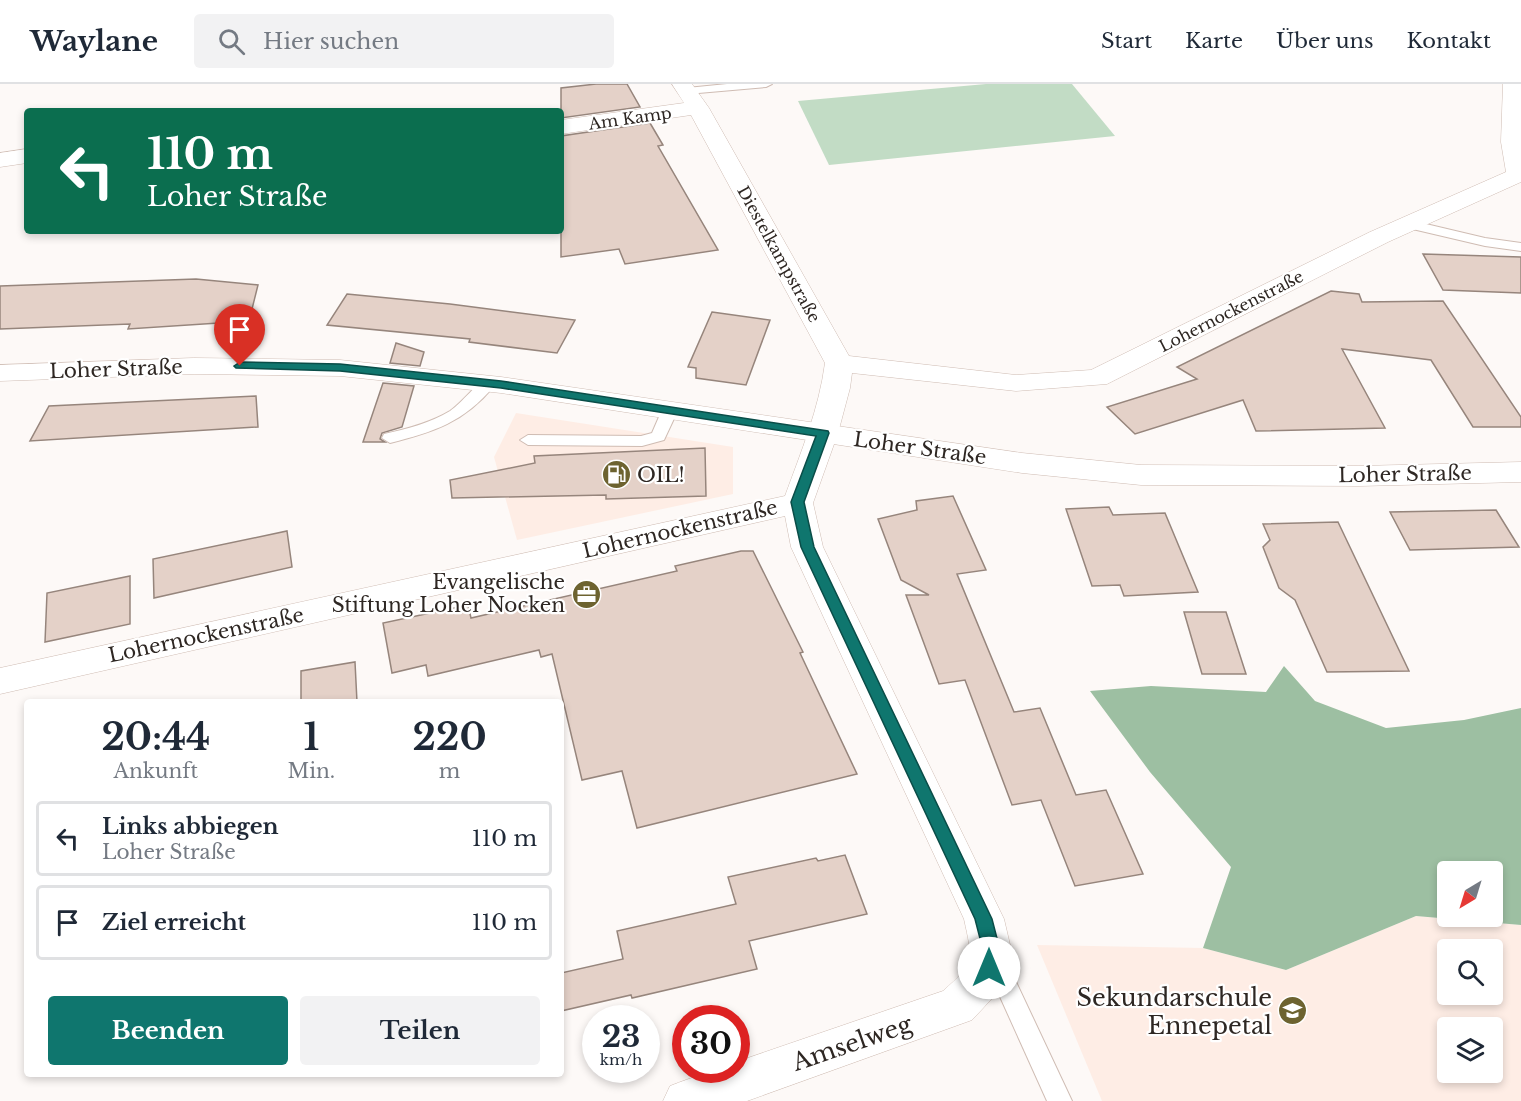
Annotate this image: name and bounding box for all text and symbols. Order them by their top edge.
search box [194,14,614,68]
text: Waylane [30,24,158,59]
icon: search [215,25,248,58]
text: Hier suchen [263,28,399,55]
text: Start [1101,28,1152,54]
text: Karte [1185,28,1243,54]
text: Über uns [1276,28,1374,54]
text: Kontakt [1407,28,1491,54]
street label: Am Kamp [586,102,673,134]
text: 110 m [147,128,273,180]
icon: left [48,132,126,210]
text: Loher Straße [147,180,328,213]
street label: Diestelkampstraße [733,182,825,326]
street label: Lohernockenstraße [1155,266,1307,356]
pin [214,304,265,366]
icon: arrive [223,313,256,346]
street label: Loher Straße [49,355,183,383]
street label: Loher Straße [852,427,988,469]
fuel station icon: OIL! [600,459,632,491]
street label: Loher Straße [1338,461,1472,487]
place label: OIL! [637,463,685,487]
street label: Lohernockenstraße [580,495,780,563]
place label: Evangelische Stiftung Loher Nocken [332,570,565,617]
office icon: Evangelische Stiftung Loher Nocken [570,578,602,610]
street label: Lohernockenstraße [106,603,306,667]
text: 20:44 [101,715,210,760]
text: 1 [303,715,319,760]
text: 220 [413,715,487,760]
text: Ankunft [113,759,198,783]
text: Min. [287,759,335,783]
text: m [439,759,460,783]
text: Links abbiegen [102,813,279,840]
icon: left [51,822,84,855]
text: 110 m [472,825,537,852]
text: Loher Straße [102,840,236,864]
north arrow [1437,861,1503,927]
map controls [1437,861,1503,1083]
icon: arrive [51,906,84,939]
text: Ziel erreicht [102,909,246,936]
text: 110 m [472,909,537,936]
position arrow [957,936,1021,1000]
button: search [1437,939,1503,1005]
place label: Sekundarschule Ennepetal [1077,983,1272,1040]
school or university icon: Sekundarschule Ennepetal [1277,995,1309,1027]
button: Beenden [48,996,288,1065]
button: Teilen [300,996,540,1065]
speed limit sign: 30 [672,1005,750,1083]
street label: Amselweg [787,1009,916,1077]
button: layers [1437,1017,1503,1083]
text: 23 [602,1018,640,1055]
text: km/h [600,1050,642,1069]

